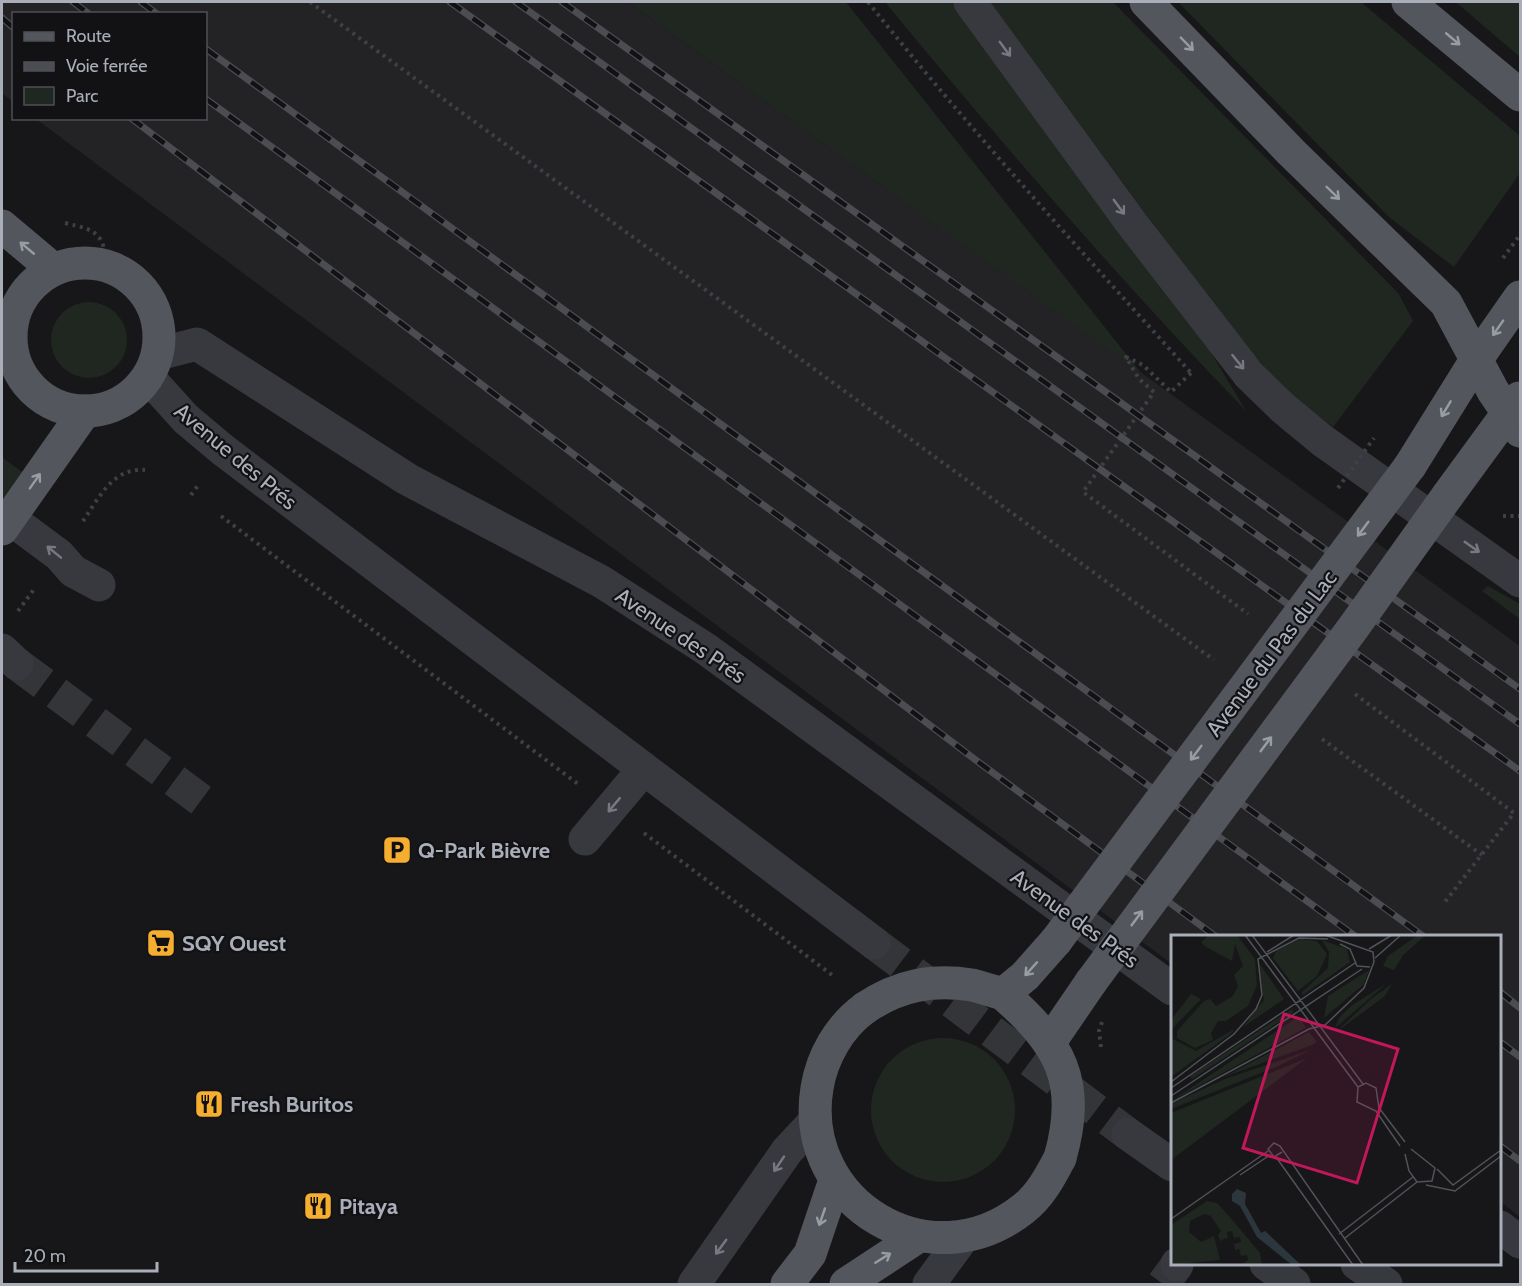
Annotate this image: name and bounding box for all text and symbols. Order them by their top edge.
legend [12,12,207,120]
text: Route [66,25,111,47]
one-way arrow [1445,32,1460,46]
one-way arrow [1179,36,1194,51]
one-way arrow [999,40,1011,56]
text: Voie ferrée [66,55,147,77]
text: Parc [66,85,98,107]
one-way arrow [1325,185,1340,200]
one-way arrow [1113,198,1126,214]
one-way arrow [20,241,36,254]
one-way arrow [1492,320,1505,336]
one-way arrow [1231,353,1244,369]
street label: Avenue des Prés [169,397,302,515]
one-way arrow [1439,401,1452,418]
one-way arrow [29,473,41,489]
one-way arrow [1356,521,1369,537]
one-way arrow [1464,541,1480,553]
one-way arrow [47,545,62,559]
street label: Avenue du Pas du Lac [1200,565,1343,742]
street label: Avenue des Prés [610,582,751,689]
one-way arrow [1260,737,1273,753]
one-way arrow [1190,745,1202,761]
one-way arrow [608,796,621,812]
parking icon: Q-Park Bièvre [381,834,413,866]
place label: Q-Park Bièvre [418,837,550,864]
street label: Avenue des Prés [1005,863,1144,974]
one-way arrow [1131,910,1144,926]
supermarket icon: SQY Ouest [145,927,177,959]
place label: SQY Ouest [182,930,287,957]
inset map [1171,935,1501,1265]
one-way arrow [1024,961,1038,976]
restaurant icon: Fresh Buritos [193,1088,225,1120]
place label: Fresh Buritos [230,1091,353,1118]
one-way arrow [772,1155,785,1172]
restaurant icon: Pitaya [302,1190,334,1222]
place label: Pitaya [339,1193,398,1220]
one-way arrow [816,1207,827,1226]
scale bar [15,1235,158,1273]
one-way arrow [715,1238,727,1254]
text: 20 m [24,1245,66,1267]
one-way arrow [874,1252,891,1264]

